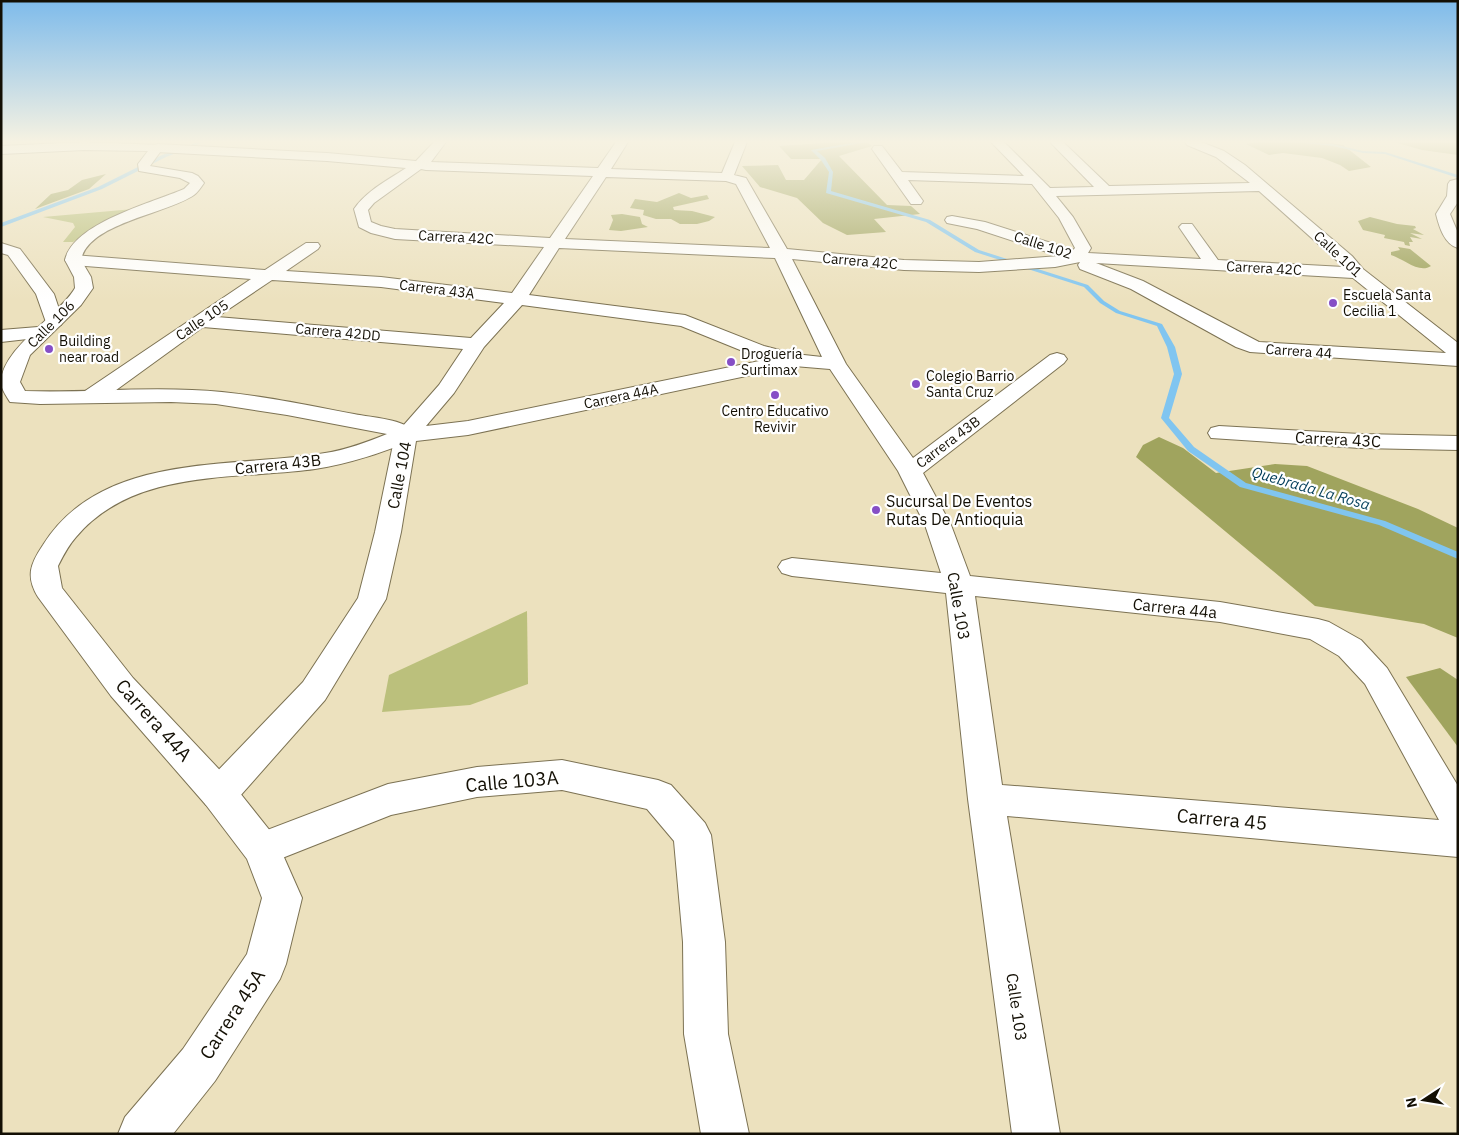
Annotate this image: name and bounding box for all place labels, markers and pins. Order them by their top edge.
place label: Escuela Santa Cecilia 1 [1343,286,1432,320]
marker: Escuela Santa Cecilia 1 [1327,297,1339,309]
place label: Building near road [59,332,119,366]
marker: Building near road [43,343,55,355]
place label: Droguería Surtimax [741,345,803,379]
marker: Droguería Surtimax [725,356,737,368]
place label: Colegio Barrio Santa Cruz [926,367,1014,401]
marker: Colegio Barrio Santa Cruz [910,378,922,390]
marker: Centro Educativo Revivir [769,389,781,401]
place label: Centro Educativo Revivir [721,402,829,436]
place label: Sucursal De Eventos Rutas De Antioquia [886,491,1032,529]
marker: Sucursal De Eventos Rutas De Antioquia [870,504,882,516]

